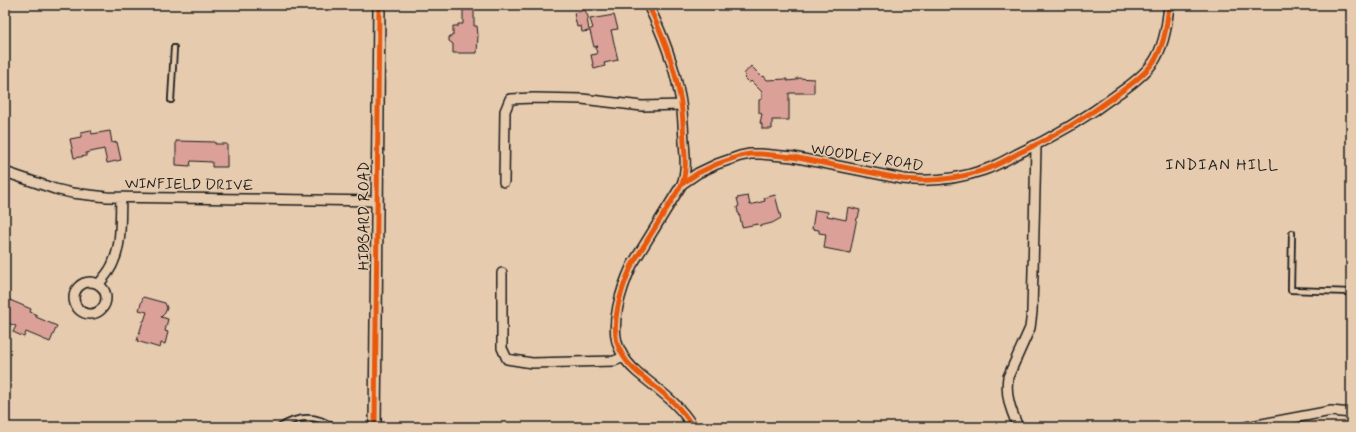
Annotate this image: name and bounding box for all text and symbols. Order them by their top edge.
street label: WOODLEY ROAD [809,139,925,177]
district label: INDIAN HILL [1165,155,1279,176]
street label: HIBBARD ROAD [355,162,375,270]
street label: WINFIELD DRIVE [125,174,254,196]

